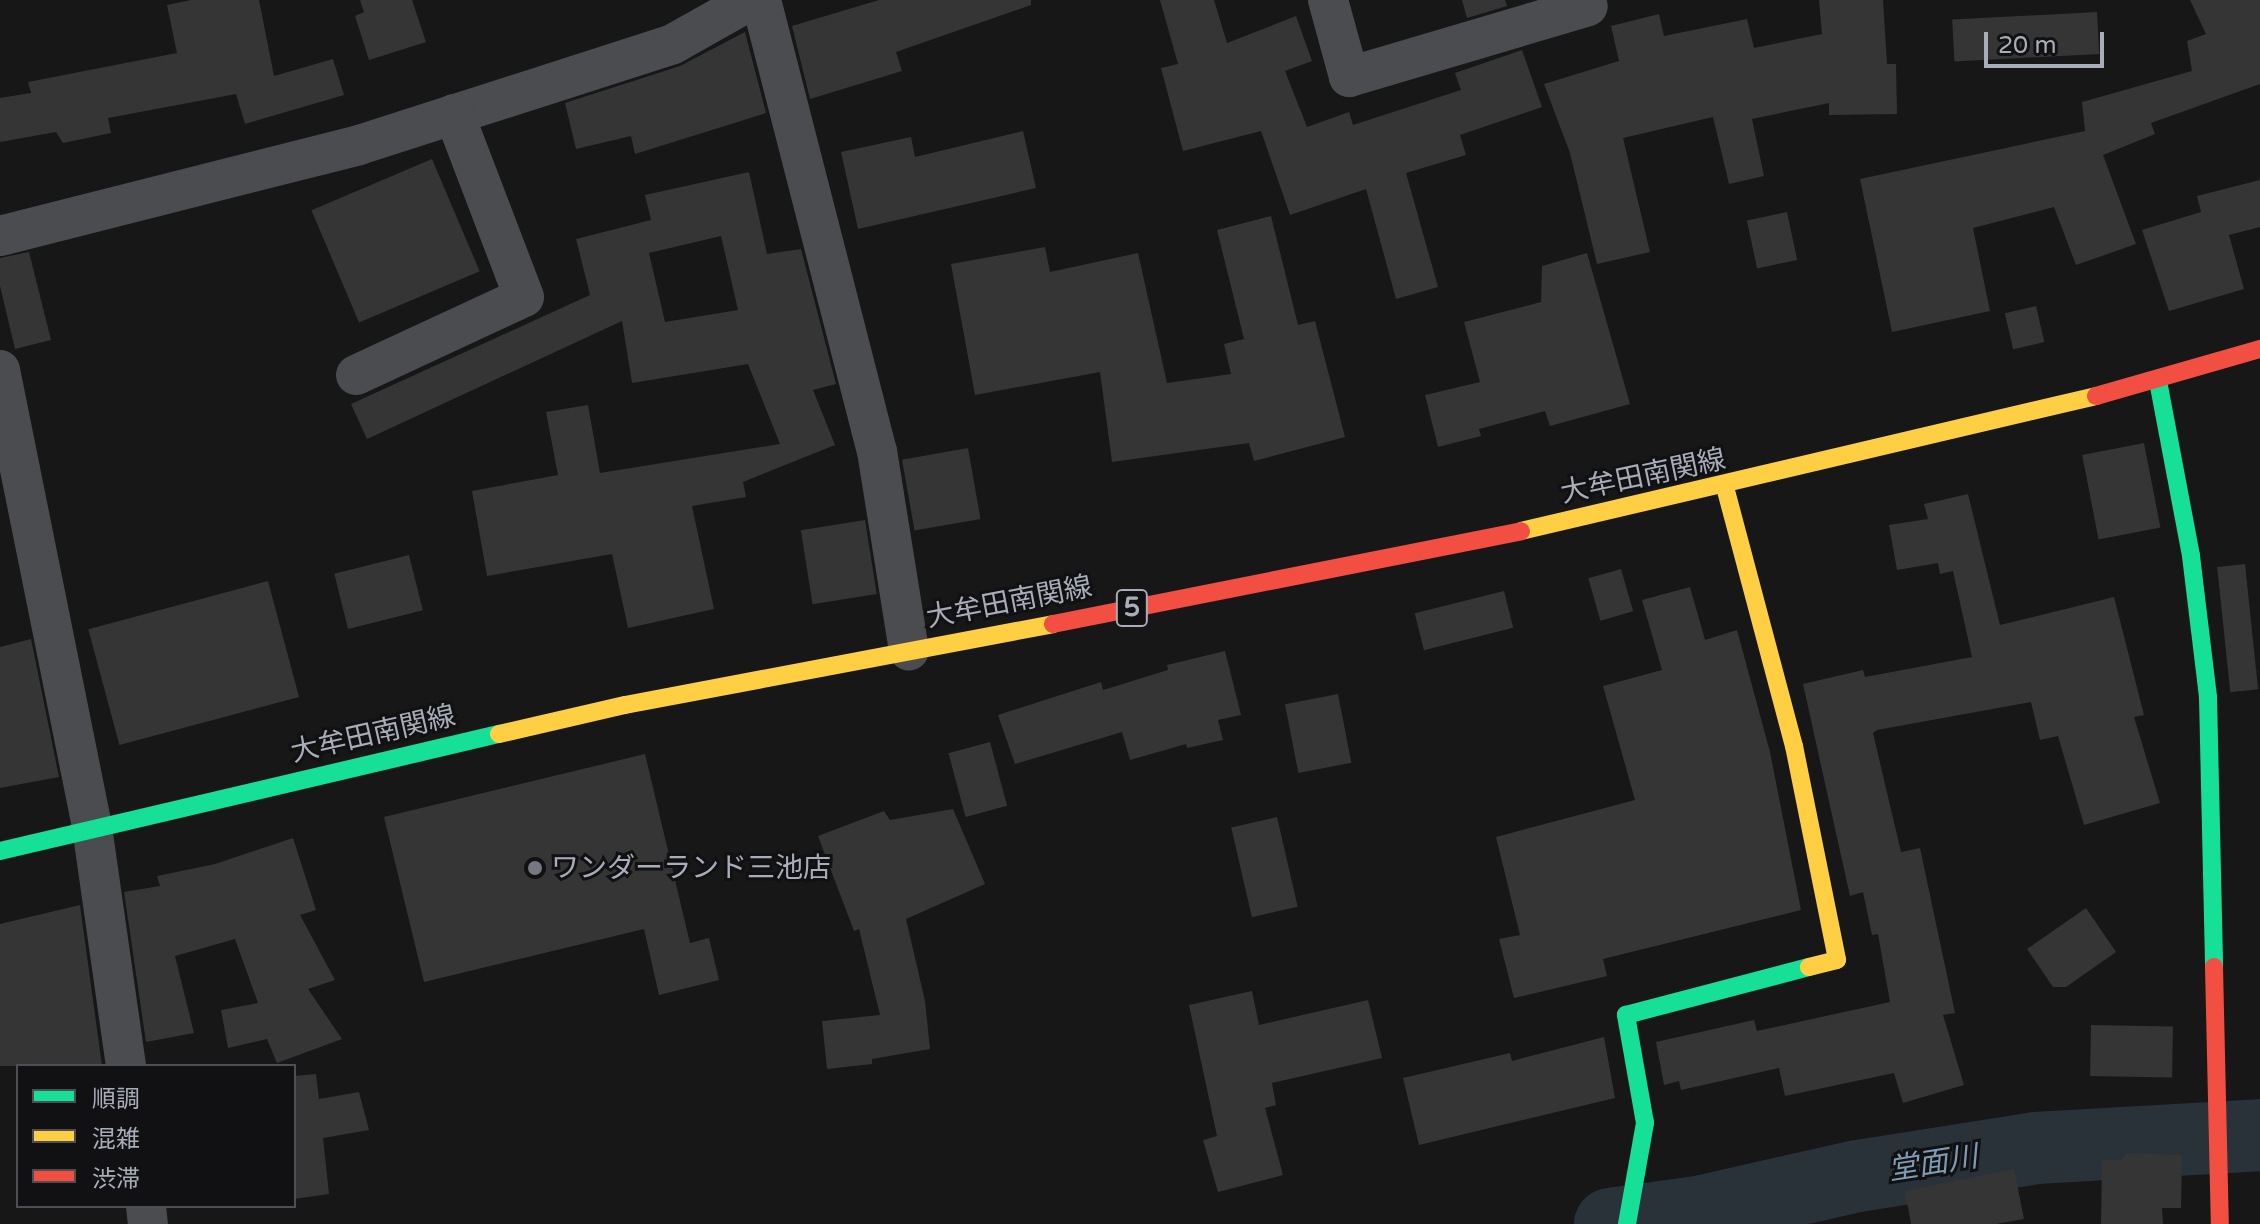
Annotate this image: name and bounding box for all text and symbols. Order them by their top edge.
scale bar [1988,16,2108,66]
text: 20 m [1998,31,2056,60]
street label: 大牟田南関線 [1557,442,1729,510]
street label: 大牟田南関線 [923,569,1095,635]
road number: 5 [1114,586,1150,630]
street label: 大牟田南関線 [287,699,459,769]
place label: ワンダーランド三池店 [551,851,831,885]
marker: ワンダーランド三池店 [526,859,544,877]
legend [16,1064,296,1208]
text: 順調 [92,1085,140,1114]
text: 混雑 [92,1125,140,1154]
water label: 堂面川 [1886,1139,1980,1189]
text: 渋滞 [92,1165,140,1194]

